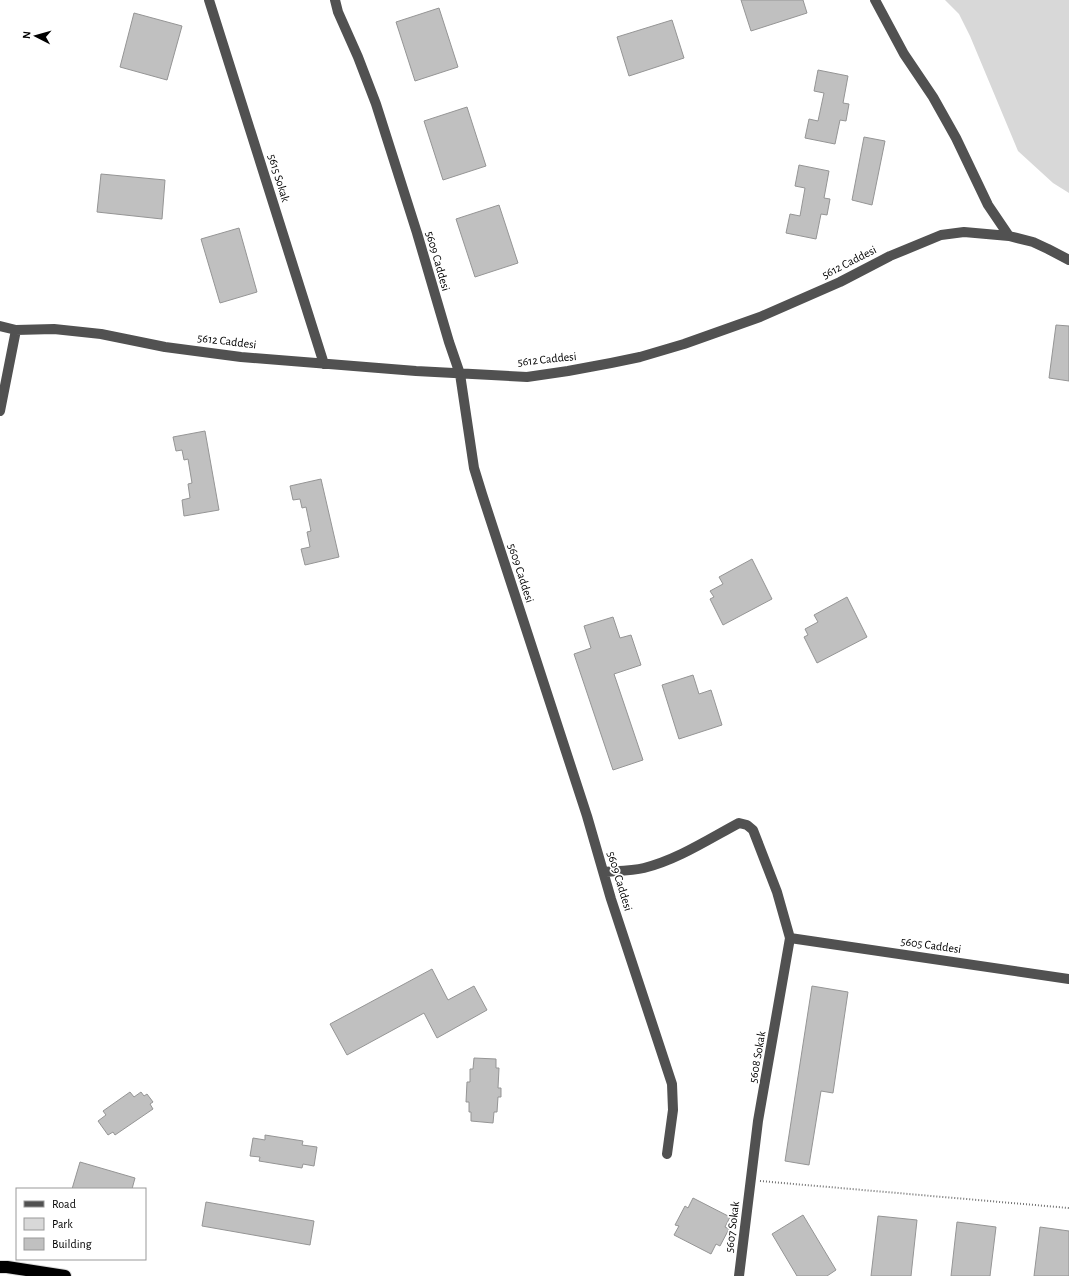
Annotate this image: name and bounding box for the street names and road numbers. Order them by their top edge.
street label: 5615 Sokak [266,153,292,204]
street label: 5609 Caddesi [424,230,452,292]
street label: 5612 Caddesi [820,243,878,281]
street label: 5612 Caddesi [197,331,257,351]
street label: 5612 Caddesi [517,350,577,368]
street label: 5609 Caddesi [506,542,536,604]
street label: 5609 Caddesi [605,850,635,912]
street label: 5605 Caddesi [900,935,962,955]
street label: 5608 Sokak [747,1030,768,1084]
street label: 5607 Sokak [723,1200,741,1253]

